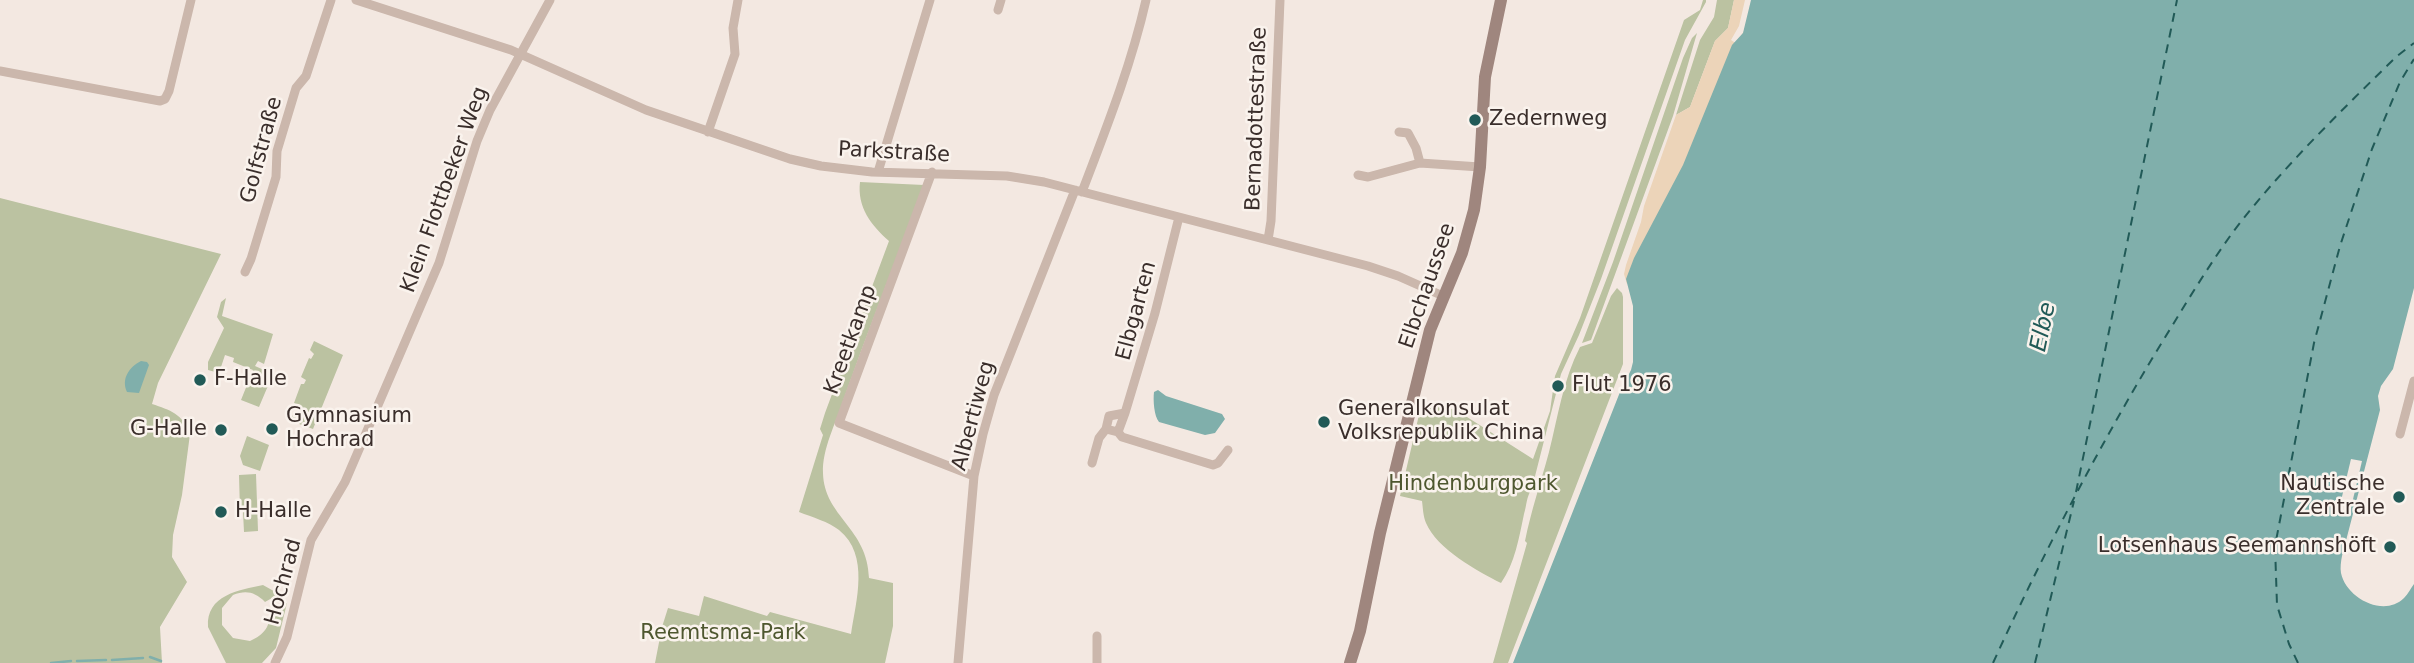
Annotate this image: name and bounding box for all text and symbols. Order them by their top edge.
street label: Bernadottestraße [1241,27,1273,211]
street label: Klein Flottbeker Weg [396,84,494,296]
street label: Golfstraße [236,94,288,206]
place label: Zedernweg [1489,107,1608,133]
marker: Zedernweg [1467,112,1483,128]
street label: Parkstraße [837,137,951,169]
street label: Elbchaussee [1395,220,1461,352]
street label: Elbgarten [1112,259,1162,363]
street label: Kreetkamp [820,282,882,398]
water label: Elbe [2025,300,2063,354]
street label: Albertiweg [947,358,1001,474]
place label: F-Halle [214,367,287,393]
marker: F-Halle [192,372,208,388]
place label: Flut 1976 [1572,373,1672,399]
marker: Flut 1976 [1550,378,1566,394]
place label: Generalkonsulat Volksrepublik China [1338,397,1544,447]
place label: Gymnasium Hochrad [286,404,412,454]
marker: Generalkonsulat Volksrepublik China [1316,414,1332,430]
place label: G-Halle [130,417,207,443]
marker: Gymnasium Hochrad [264,421,280,437]
marker: G-Halle [213,422,229,438]
park label: Hindenburgpark [1388,472,1558,498]
place label: Nautische Zentrale [2280,472,2385,522]
marker: Nautische Zentrale [2391,489,2407,505]
place label: H-Halle [235,499,312,525]
marker: H-Halle [213,504,229,520]
place label: Lotsenhaus Seemannshöft [2098,534,2376,560]
street label: Hochrad [260,536,308,628]
marker: Lotsenhaus Seemannshöft [2382,539,2398,555]
park label: Reemtsma-Park [640,621,806,647]

